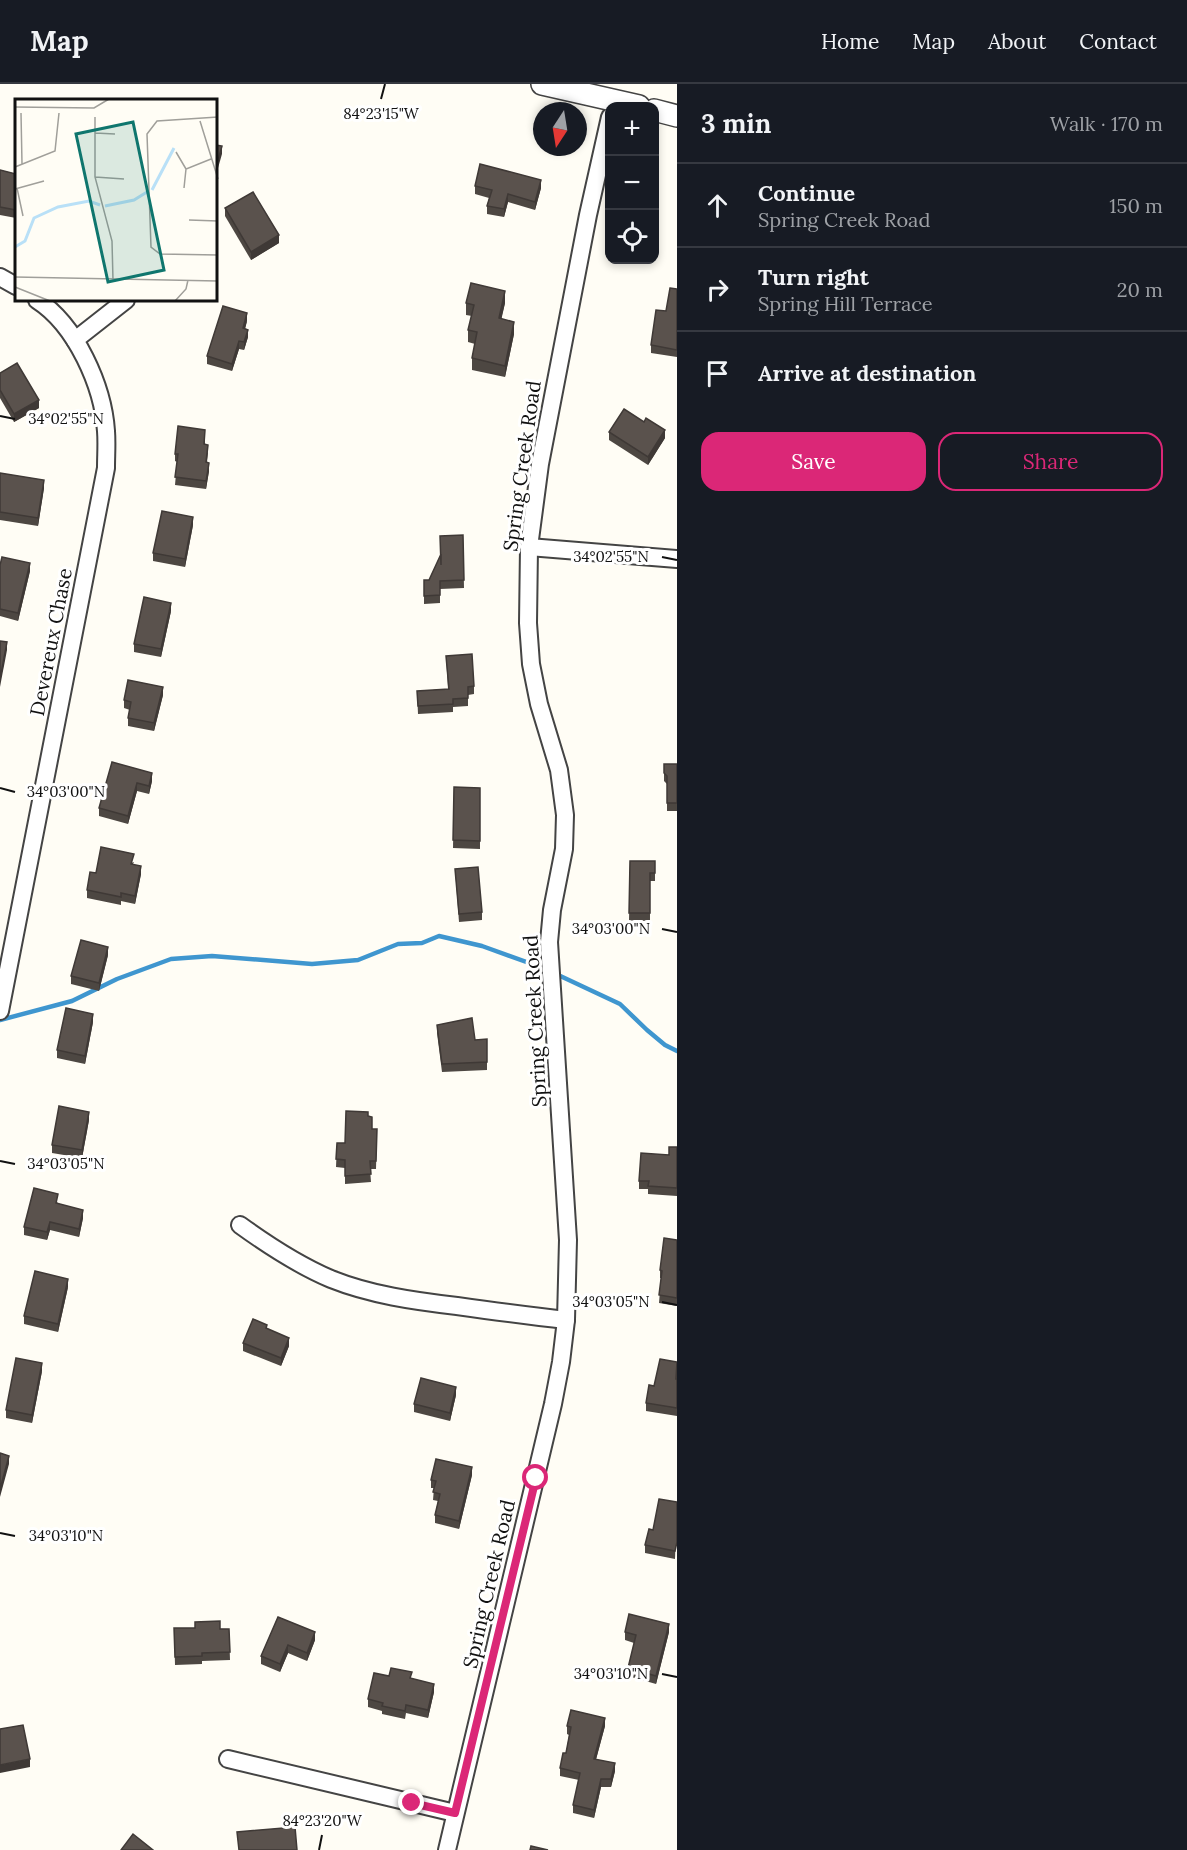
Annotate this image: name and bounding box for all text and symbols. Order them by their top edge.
text: Map [30,23,89,59]
text: Home [821,28,879,55]
text: Map [912,28,955,55]
text: About [988,28,1046,55]
text: Contact [1079,28,1157,55]
inset map [15,99,218,302]
north arrow [533,102,587,156]
map controls [605,102,659,264]
button: + [605,102,659,156]
text: 84°23'15"W [343,104,420,123]
text: 3 min [701,107,771,140]
text: Walk · 170 m [1050,111,1163,136]
button: − [605,156,659,210]
text: Continue [758,179,855,207]
icon: ahead [701,189,734,222]
text: 150 m [1109,193,1163,218]
text: Spring Creek Road [758,207,930,232]
button: locate [605,210,659,264]
text: Turn right [758,263,869,291]
icon: right [701,273,734,306]
text: 20 m [1117,277,1163,302]
text: Spring Hill Terrace [758,291,933,316]
icon: arrive [701,357,734,390]
text: Arrive at destination [758,359,976,387]
street label: Spring Creek Road [497,379,546,553]
text: 34°02'55"N [28,409,104,428]
button: Save [701,432,926,491]
button: Share [938,432,1163,491]
text: 34°02'55"N [573,547,649,566]
street label: Devereux Chase [24,566,77,718]
text: 34°03'00"N [27,782,105,801]
text: 34°03'00"N [572,919,650,938]
street label: Spring Creek Road [518,934,551,1108]
text: 34°03'05"N [27,1154,105,1173]
text: 34°03'05"N [572,1292,650,1311]
route start [522,1464,548,1490]
street label: Spring Creek Road [457,1497,520,1671]
text: 34°03'10"N [29,1526,103,1545]
text: 34°03'10"N [574,1664,648,1683]
route end [398,1789,424,1815]
text: 84°23'20"W [282,1811,363,1830]

